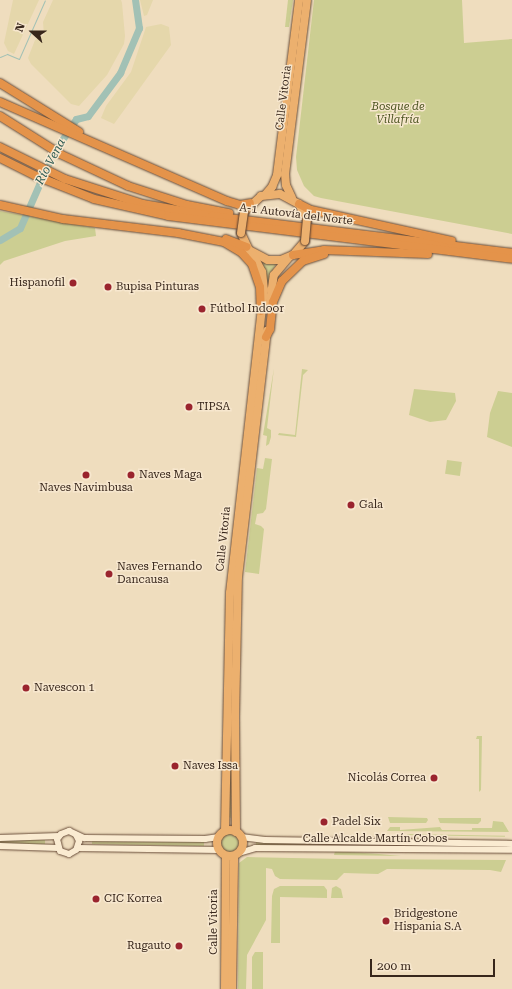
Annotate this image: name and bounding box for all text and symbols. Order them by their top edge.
north arrow [12,12,52,52]
text: N [13,21,28,34]
street label: Calle Vitoria [273,65,295,131]
park label: Bosque de Villafría [372,101,424,127]
water label: Río Vena [33,136,69,188]
street label: A-1 Autovía del Norte [239,202,353,228]
place label: Hispanofil [9,276,65,290]
marker: Hispanofil [68,278,78,288]
place label: Bupisa Pinturas [116,280,199,294]
marker: Bupisa Pinturas [103,282,113,292]
place label: Fútbol Indoor [210,302,284,316]
marker: Fútbol Indoor [197,304,207,314]
place label: TIPSA [197,400,230,414]
marker: TIPSA [184,402,194,412]
place label: Naves Maga [139,468,202,482]
marker: Naves Navimbusa [81,470,91,480]
marker: Naves Maga [126,470,136,480]
place label: Naves Navimbusa [39,481,133,495]
place label: Gala [359,498,383,512]
marker: Gala [346,500,356,510]
street label: Calle Vitoria [214,506,234,572]
place label: Naves Fernando Dancausa [117,561,202,587]
marker: Naves Fernando Dancausa [104,569,114,579]
place label: Navescon 1 [34,681,95,695]
marker: Navescon 1 [21,683,31,693]
place label: Naves Issa [183,759,238,773]
marker: Naves Issa [170,761,180,771]
place label: Nicolás Correa [348,771,426,785]
marker: Nicolás Correa [429,773,439,783]
place label: Padel Six [332,815,381,829]
marker: Padel Six [319,817,329,827]
street label: Calle Alcalde Martín Cobos [303,832,447,846]
street label: Calle Vitoria [207,889,221,955]
place label: CIC Korrea [104,892,162,906]
marker: CIC Korrea [91,894,101,904]
place label: Bridgestone Hispania S.A [394,908,462,934]
marker: Bridgestone Hispania S.A [381,916,391,926]
place label: Rugauto [127,939,171,953]
marker: Rugauto [174,941,184,951]
scale bar [372,951,497,977]
text: 200 m [377,959,411,973]

